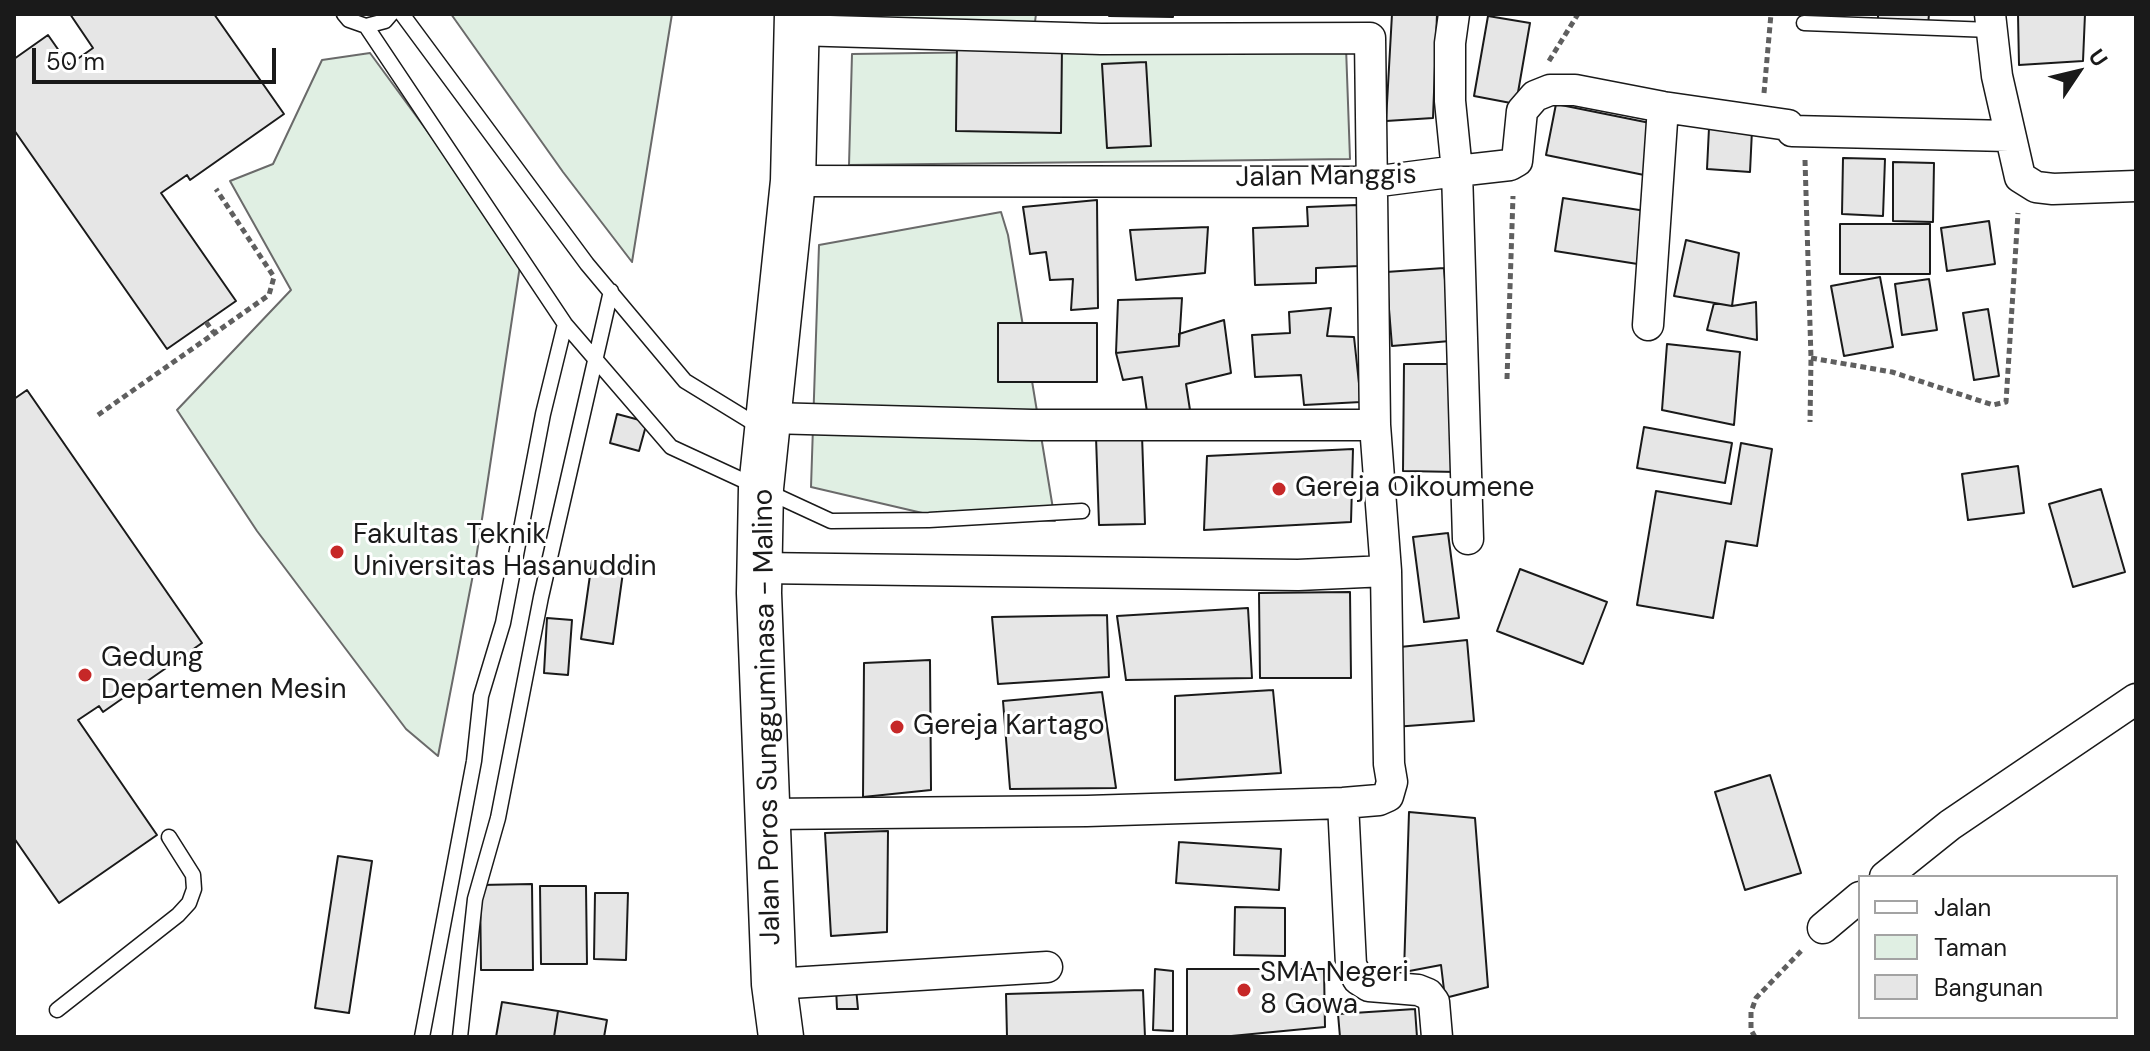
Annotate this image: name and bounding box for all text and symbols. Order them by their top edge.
scale bar [36,32,280,82]
north arrow [2038,32,2118,112]
text: U [2082,43,2114,72]
text: 50 m [46,46,105,77]
street label: Jalan Manggis [1235,159,1417,195]
place label: Gereja Oikoumene [1295,472,1534,506]
marker: Gereja Oikoumene [1270,480,1288,498]
street label: Jalan Poros Sungguminasa - Malino [747,488,789,946]
place label: Fakultas Teknik Universitas Hasanuddin [353,519,657,585]
marker: Fakultas Teknik Universitas Hasanuddin [328,543,346,561]
place label: Gedung Departemen Mesin [101,642,346,708]
marker: Gedung Departemen Mesin [76,666,94,684]
place label: Gereja Kartago [913,710,1105,744]
marker: Gereja Kartago [888,718,906,736]
legend [1858,875,2118,1019]
text: Jalan [1934,892,1991,923]
text: Taman [1934,932,2007,963]
place label: SMA Negeri 8 Gowa [1260,957,1409,1023]
text: Bangunan [1934,972,2043,1003]
marker: SMA Negeri 8 Gowa [1235,981,1253,999]

